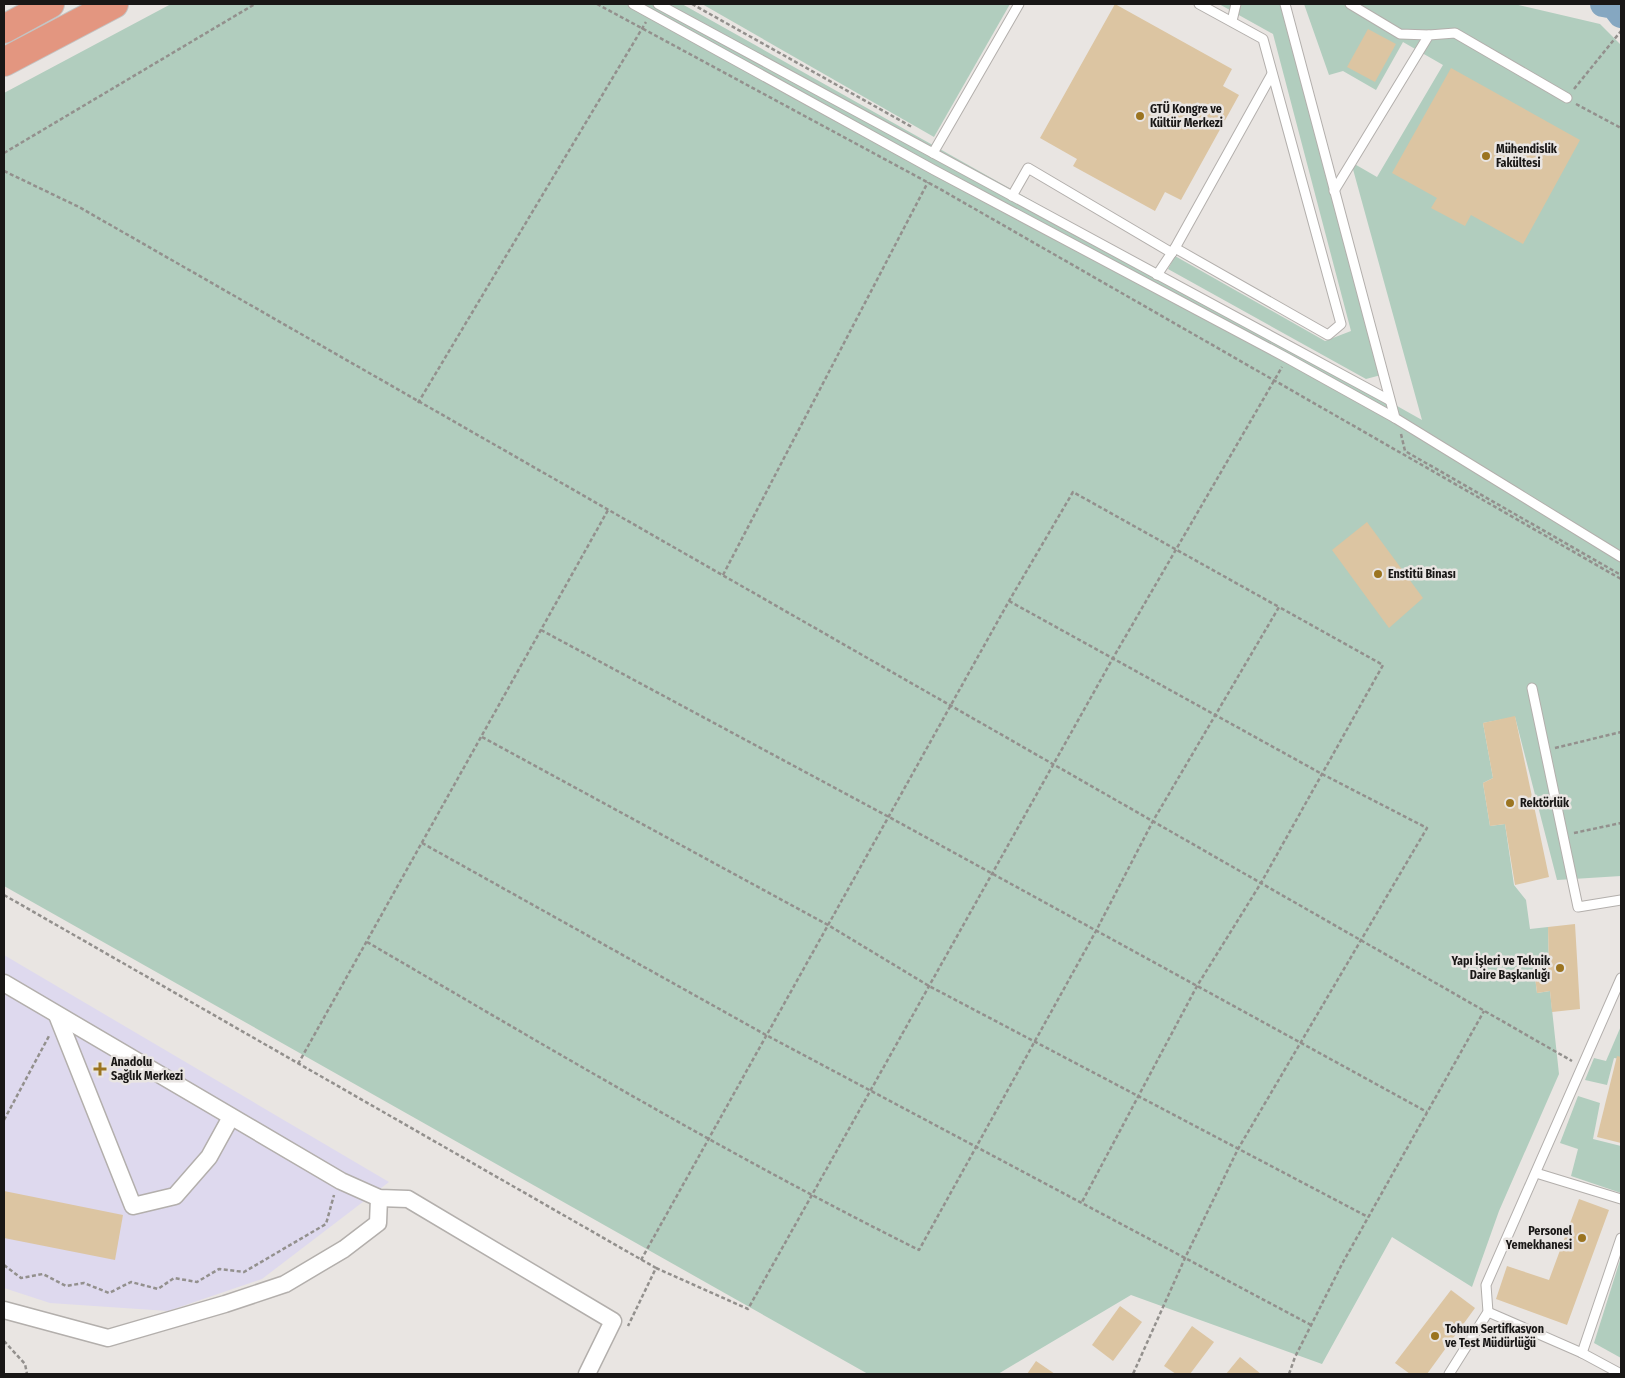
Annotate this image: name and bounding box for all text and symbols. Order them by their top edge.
place label: GTÜ Kongre ve Kültür Merkezi [1150,101,1223,130]
marker: GTÜ Kongre ve Kültür Merkezi [1134,110,1146,122]
place label: Mühendislik Fakültesi [1496,142,1558,170]
marker: Mühendislik Fakültesi [1480,150,1492,162]
place label: Enstitü Binası [1388,567,1456,581]
marker: Enstitü Binası [1372,568,1384,580]
place label: Rektörlük [1520,796,1570,810]
marker: Rektörlük [1504,797,1516,809]
place label: Yapı İşleri ve Teknik Daire Başkanlığı [1451,953,1551,983]
marker: Yapı İşleri ve Teknik Daire Başkanlığı [1554,962,1566,974]
place label: Anadolu Sağlık Merkezi [110,1055,183,1083]
marker: Anadolu Sağlık Merkezi [93,1062,107,1076]
place label: Personel Yemekhanesi [1505,1224,1573,1252]
marker: Personel Yemekhanesi [1576,1232,1588,1244]
place label: Tohum Sertifkasyon ve Test Müdürlüğü [1444,1322,1544,1350]
marker: Tohum Sertifkasyon ve Test Müdürlüğü [1429,1330,1441,1342]

